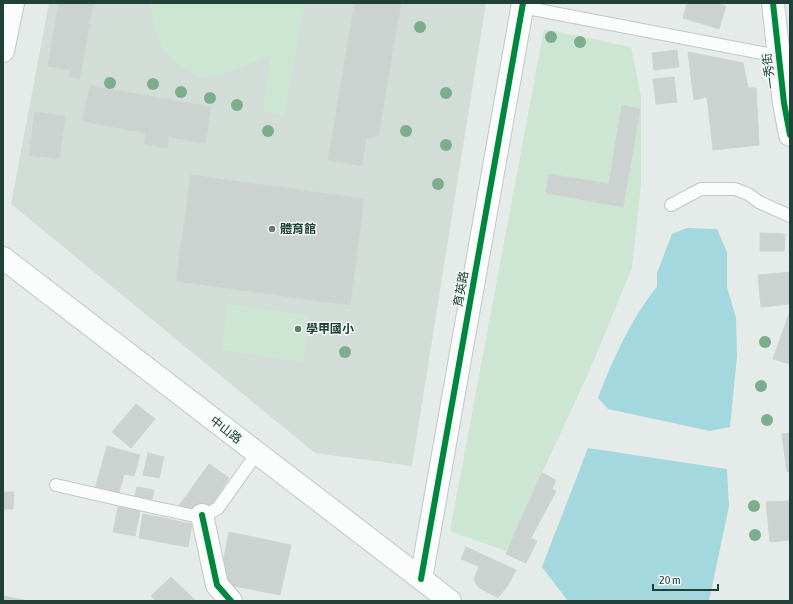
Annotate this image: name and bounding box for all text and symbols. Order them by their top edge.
street label: 一秀街 [760,52,778,90]
place label: 體育館 [280,222,316,236]
marker: 體育館 [267,224,277,234]
street label: 育英路 [451,270,471,308]
place label: 學甲國小 [306,322,354,336]
marker: 學甲國小 [293,324,303,334]
street label: 中山路 [208,413,244,447]
scale bar [653,566,718,592]
text: 20 m [659,573,681,587]

